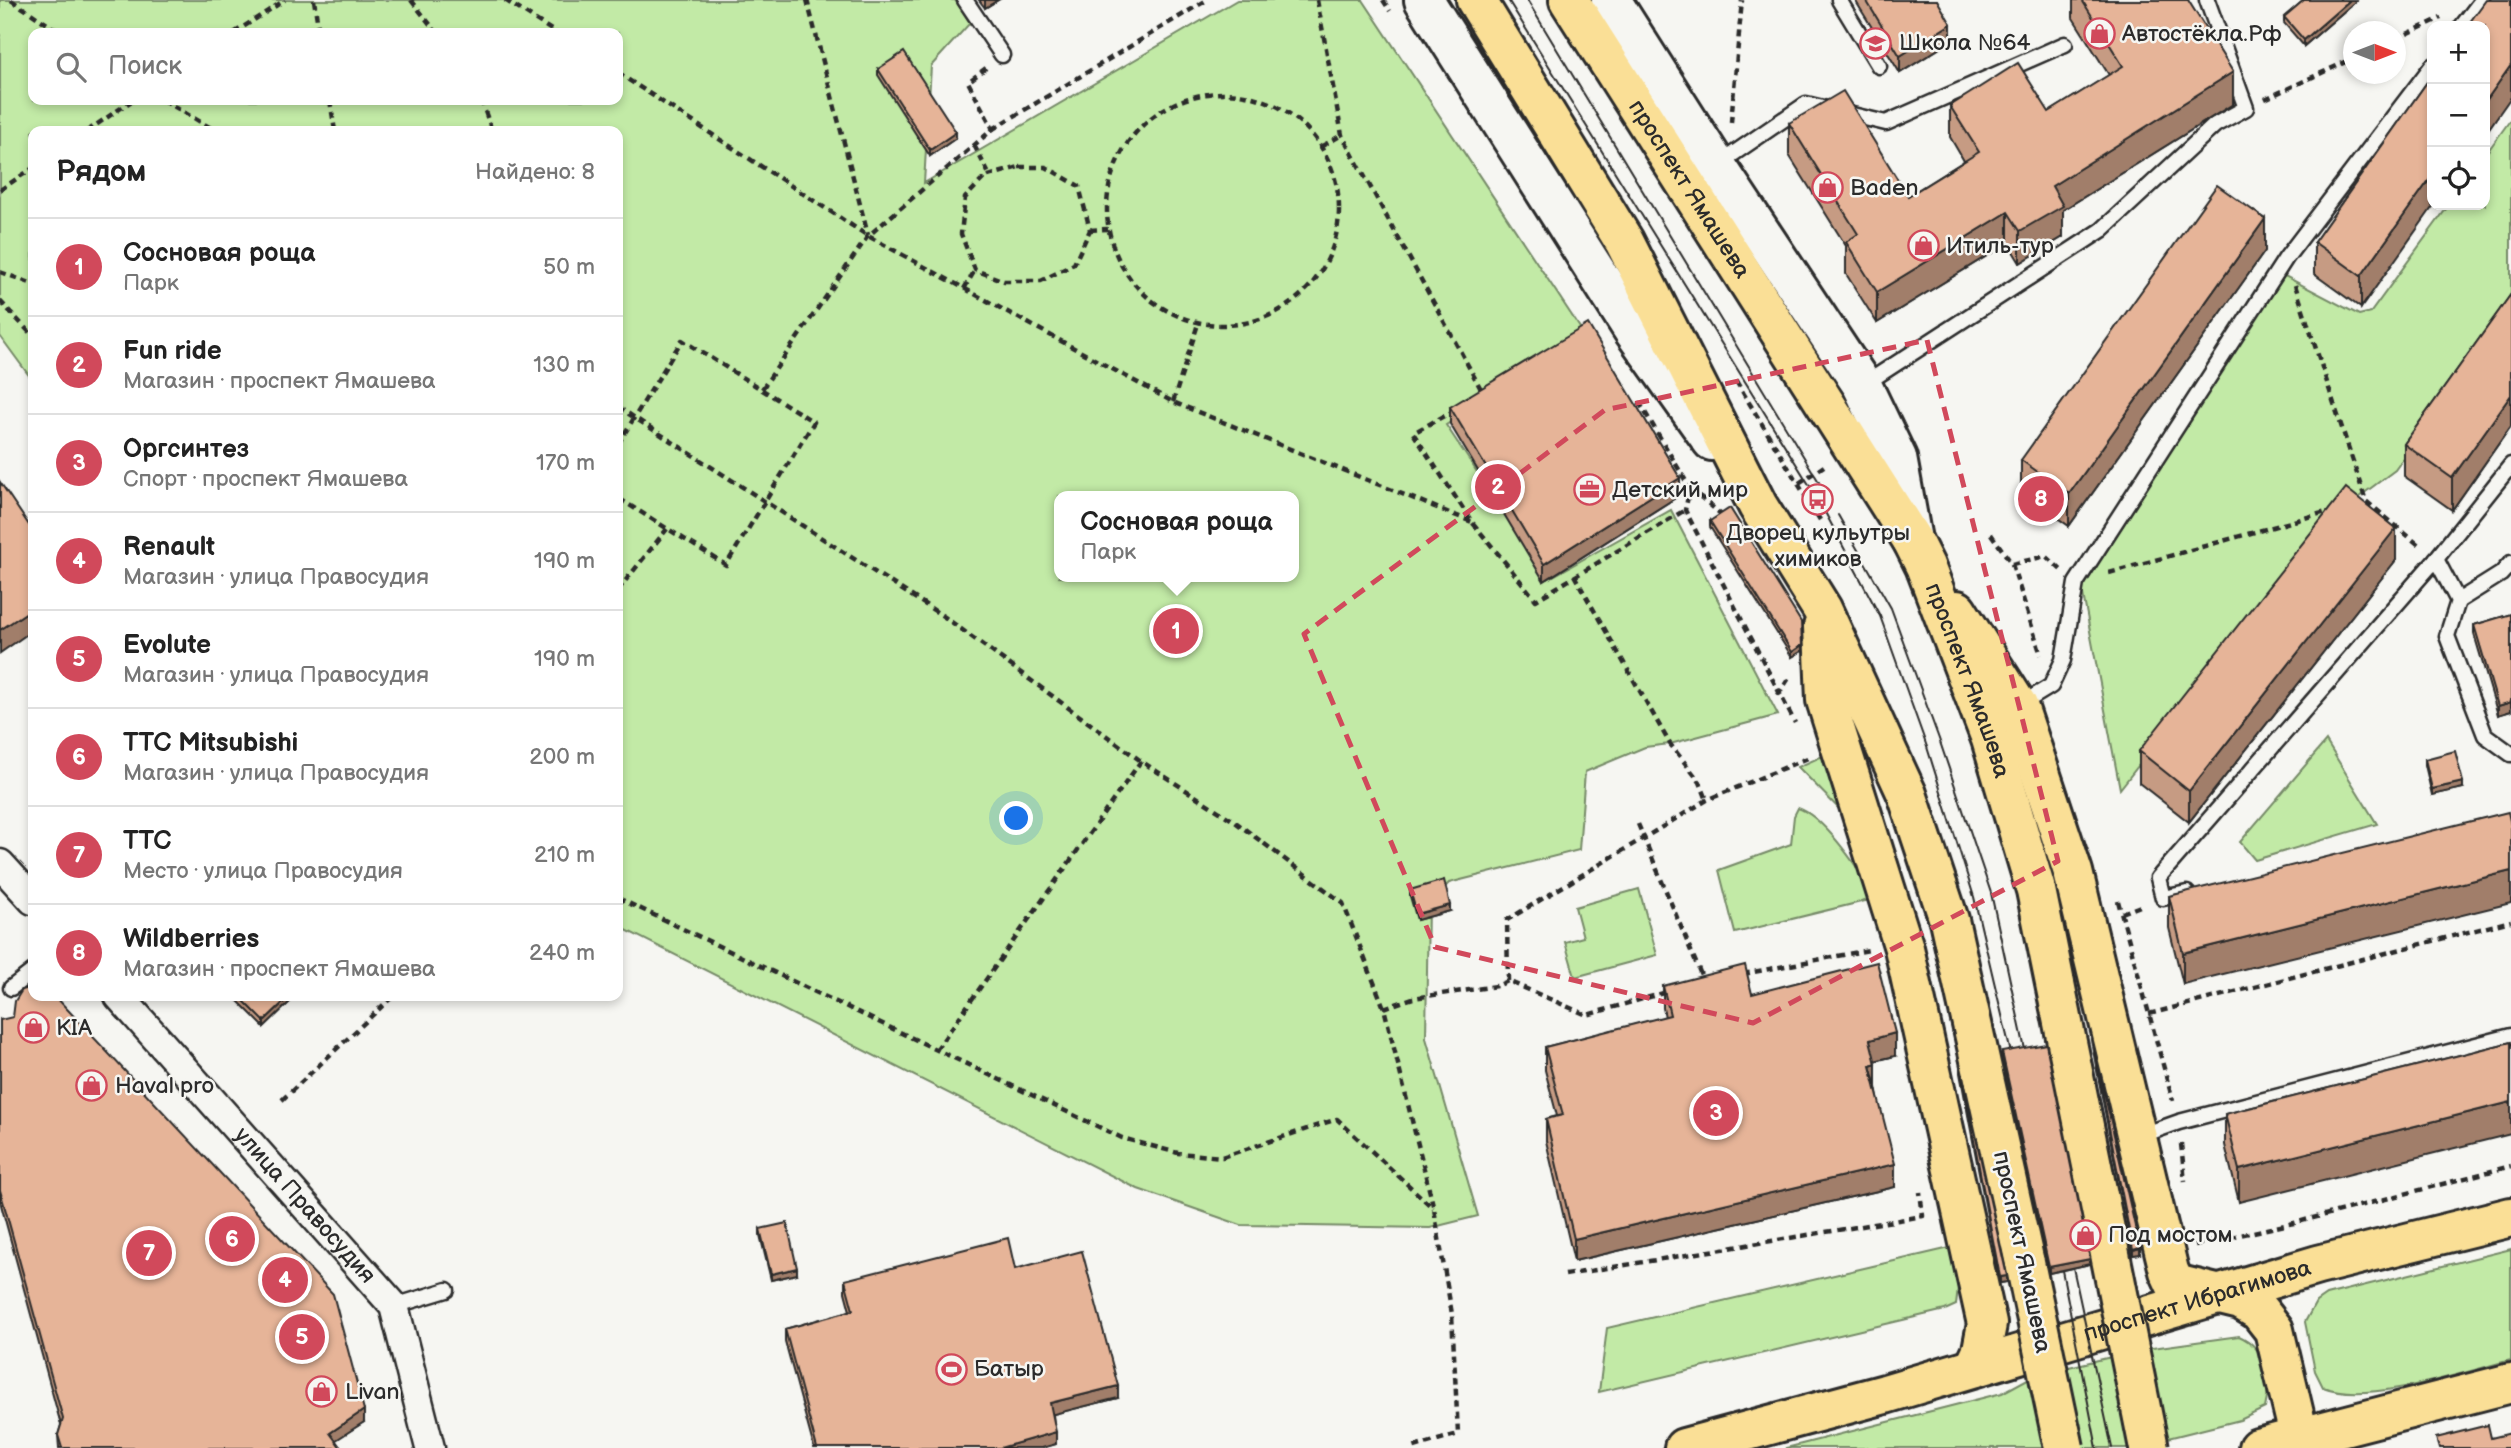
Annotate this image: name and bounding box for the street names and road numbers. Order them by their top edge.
street label: проспект Ямашева [1622,95,1756,284]
street label: проспект Ямашева [1919,579,2016,782]
street label: улица Правосудия [228,1122,381,1289]
street label: проспект Ямашева [1987,1148,2057,1356]
street label: проспект Ибрагимова [2080,1254,2315,1348]

